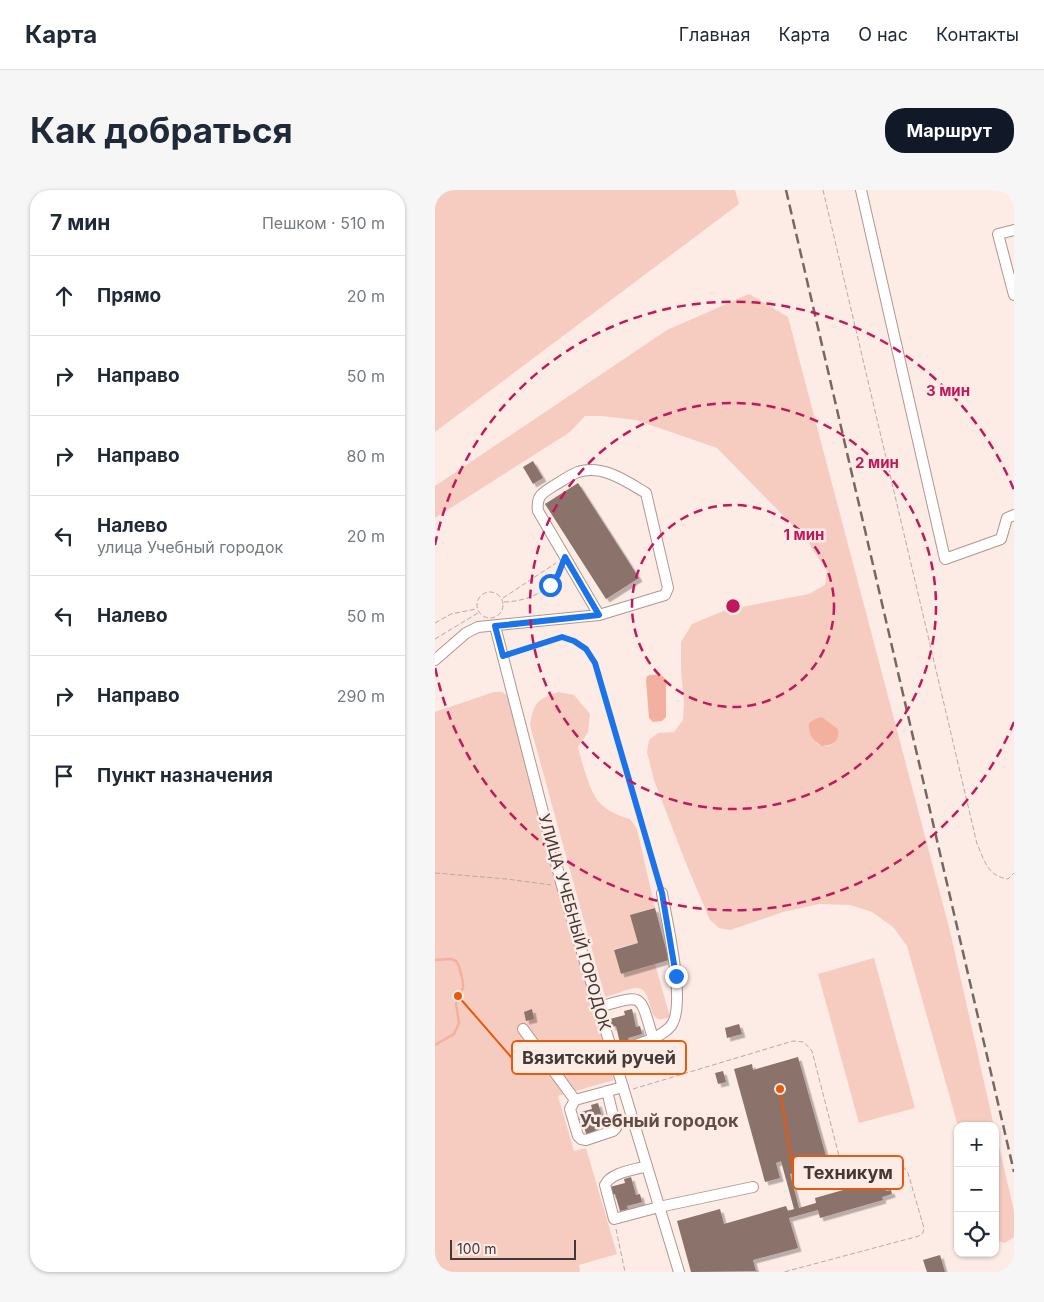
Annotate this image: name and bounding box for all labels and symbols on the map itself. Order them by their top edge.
text: 3 мин [926,381,970,400]
text: 2 мин [855,453,899,472]
text: 1 мин [784,525,824,544]
route start [539,574,562,597]
centre of rings [724,597,742,615]
street label: УЛИЦА УЧЕБНЫЙ ГОРОДОК [534,811,616,1033]
route end [665,965,688,988]
callout: Вязитский ручей [512,1041,686,1074]
text: Вязитский ручей [522,1047,676,1068]
district label: Учебный городок [579,1110,739,1131]
callout: Техникум [793,1156,903,1189]
text: Техникум [803,1162,893,1183]
scale bar [450,1237,576,1260]

